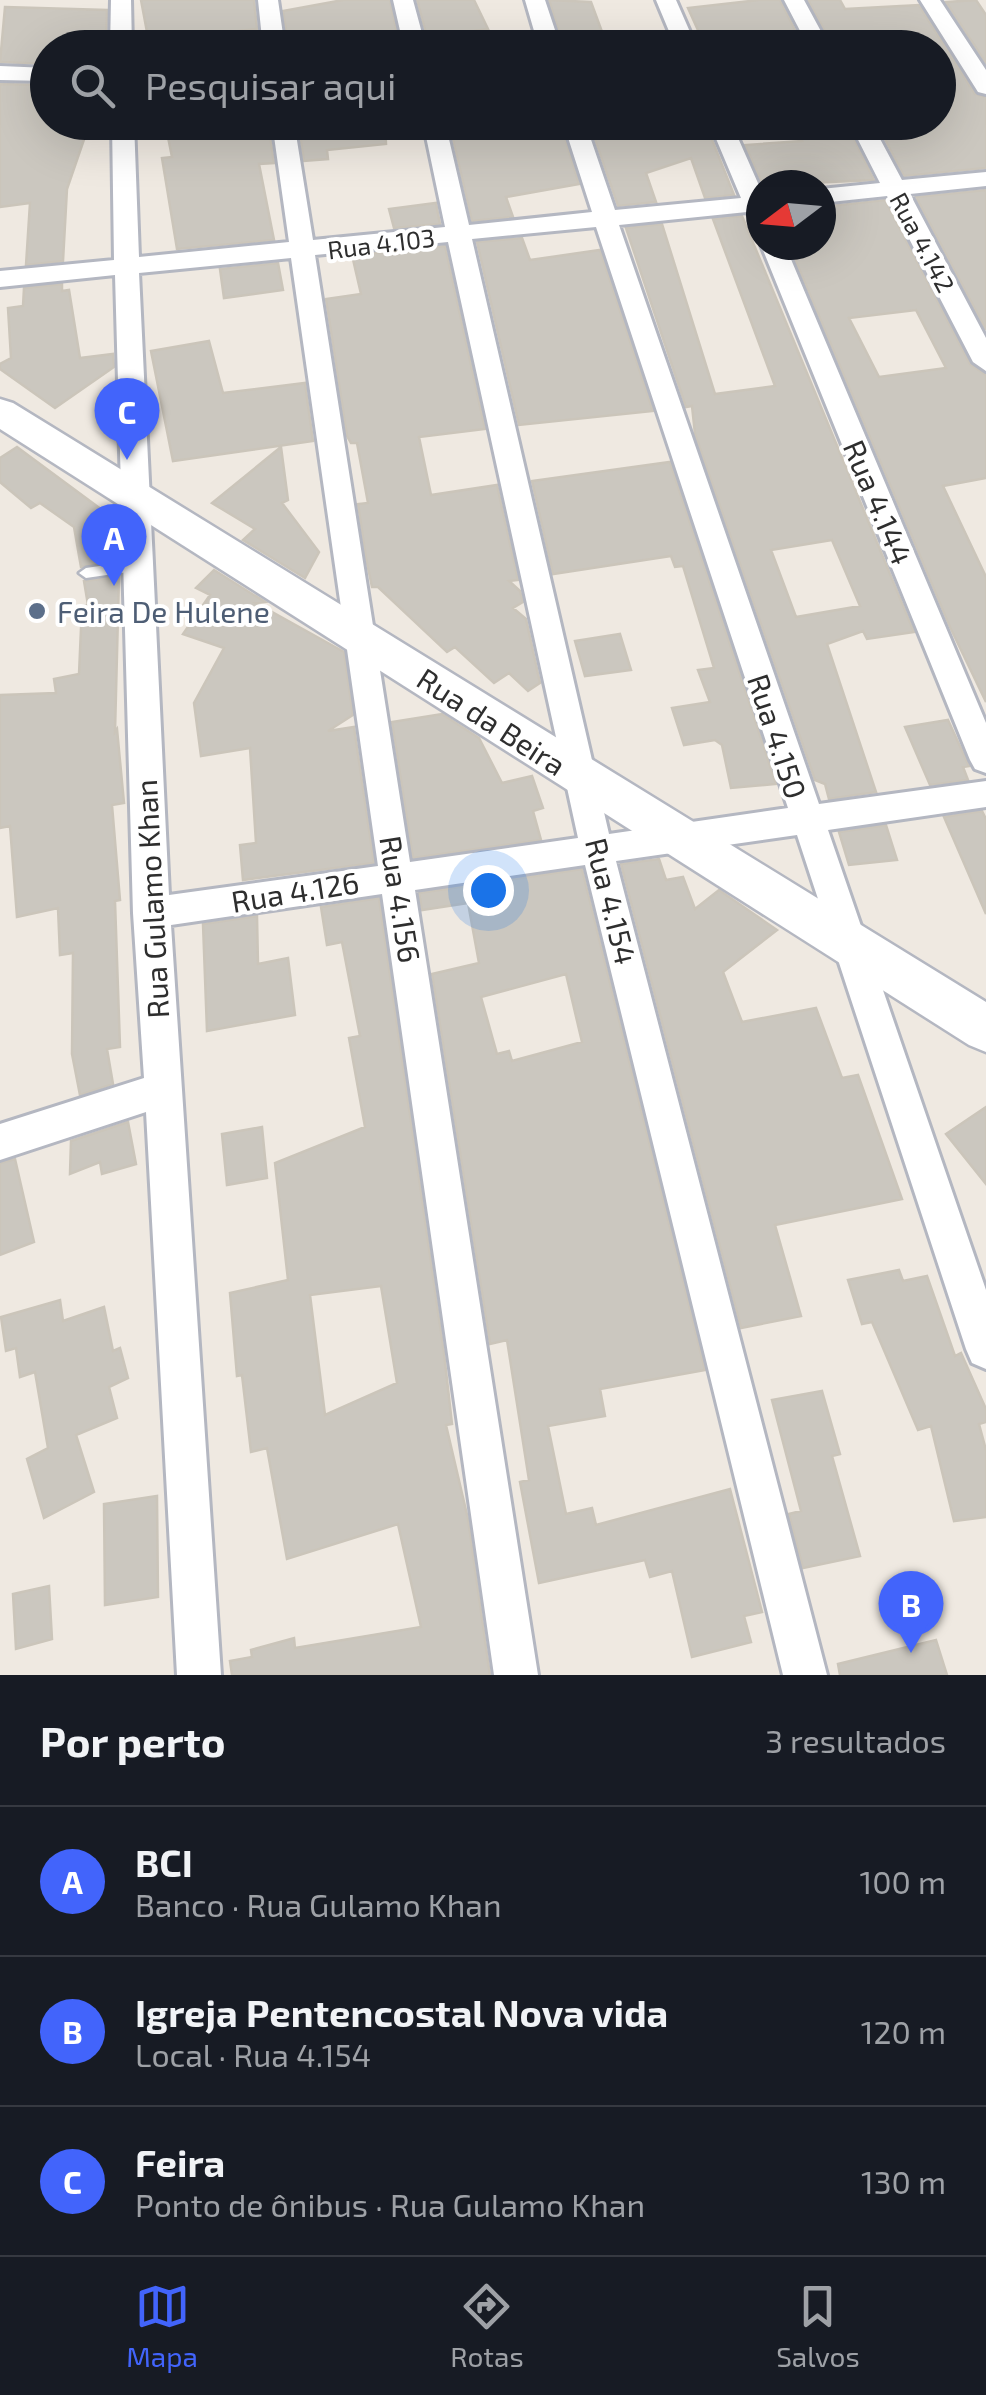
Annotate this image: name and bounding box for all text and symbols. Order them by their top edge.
search box [30,30,956,140]
icon: search [65,58,120,113]
text: Pesquisar aqui [145,62,396,108]
north arrow [746,170,836,260]
street label: Rua 4.142 [884,187,962,297]
street label: Rua 4.103 [326,222,436,264]
pin: C [94,378,160,460]
street label: Rua 4.144 [837,434,921,570]
pin: A [82,504,146,586]
place label: Feira De Hulene [57,593,270,629]
marker: Feira De Hulene [26,600,48,622]
street label: Rua da Beira [411,660,573,782]
street label: Rua 4.150 [741,669,815,803]
street label: Rua Gulamo Khan [127,779,175,1019]
street label: Rua 4.156 [373,833,429,965]
street label: Rua 4.154 [579,834,645,968]
street label: Rua 4.126 [229,863,361,919]
your location [463,865,514,916]
pin: B [878,1570,944,1653]
text: Por perto [40,1715,226,1765]
text: 3 resultados [765,1721,946,1759]
text: BCI [135,1839,193,1885]
text: A [62,1862,83,1900]
text: 100 m [860,1862,946,1900]
text: Banco · Rua Gulamo Khan [135,1885,502,1923]
text: Igreja Pentencostal Nova vida [135,1989,668,2035]
text: B [62,2012,83,2050]
text: 120 m [861,2012,946,2050]
text: Local · Rua 4.154 [135,2035,371,2073]
text: Feira [135,2139,225,2185]
text: C [63,2162,82,2200]
text: 130 m [861,2162,946,2200]
text: Ponto de ônibus · Rua Gulamo Khan [135,2185,645,2223]
tab: Mapa [126,2279,198,2373]
tab: Rotas [450,2279,524,2373]
tab: Salvos [776,2279,860,2373]

